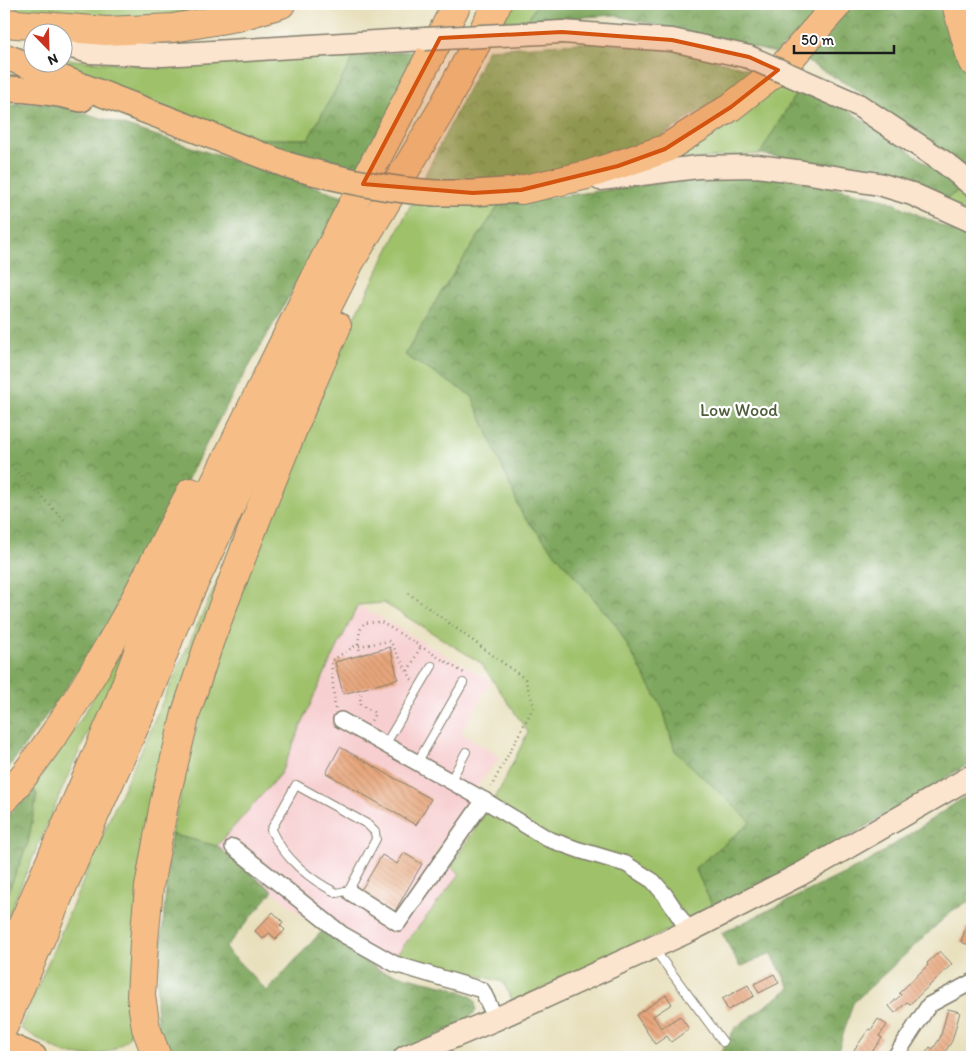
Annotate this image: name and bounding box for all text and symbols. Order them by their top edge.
north arrow [22,22,72,72]
scale bar [794,22,894,54]
text: 50 m [801,31,834,49]
text: N [45,50,61,69]
park label: Low Wood [700,399,778,421]

